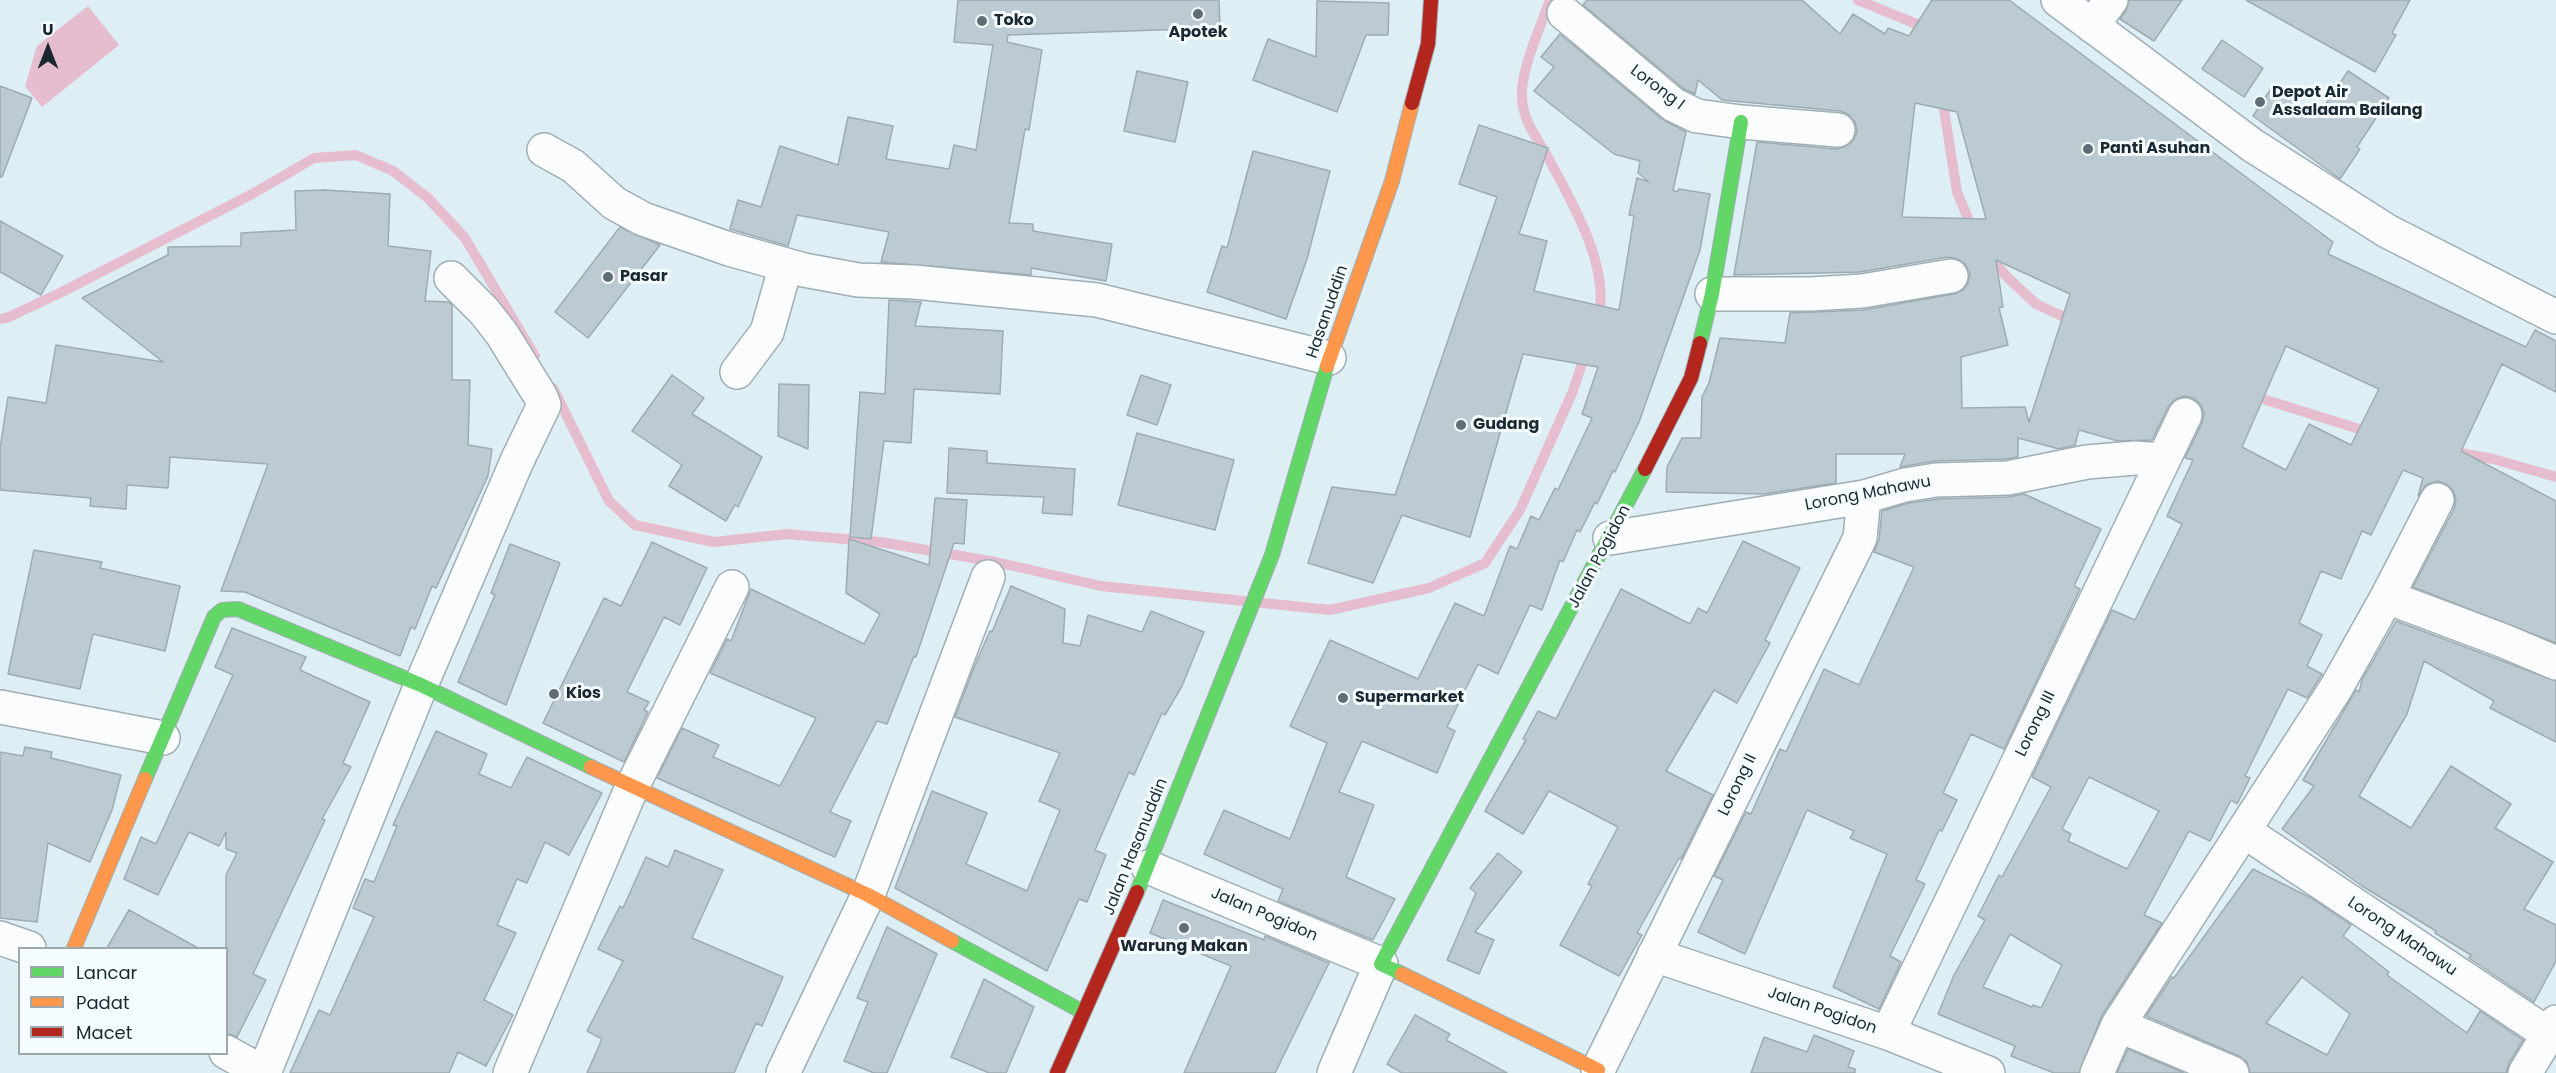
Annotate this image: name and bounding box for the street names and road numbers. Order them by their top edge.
street label: Lorong I [1626,61,1688,115]
street label: Hasanuddin [1303,263,1353,361]
street label: Lorong Mahawu [1803,472,1933,516]
street label: Jalan Pogidon [1565,502,1635,612]
street label: Lorong III [2012,688,2060,760]
street label: Lorong II [1715,751,1761,819]
street label: Jalan Hasanuddin [1100,776,1172,918]
street label: Jalan Pogidon [1208,884,1320,946]
street label: Lorong Mahawu [2344,893,2460,981]
street label: Jalan Pogidon [1765,983,1879,1039]

